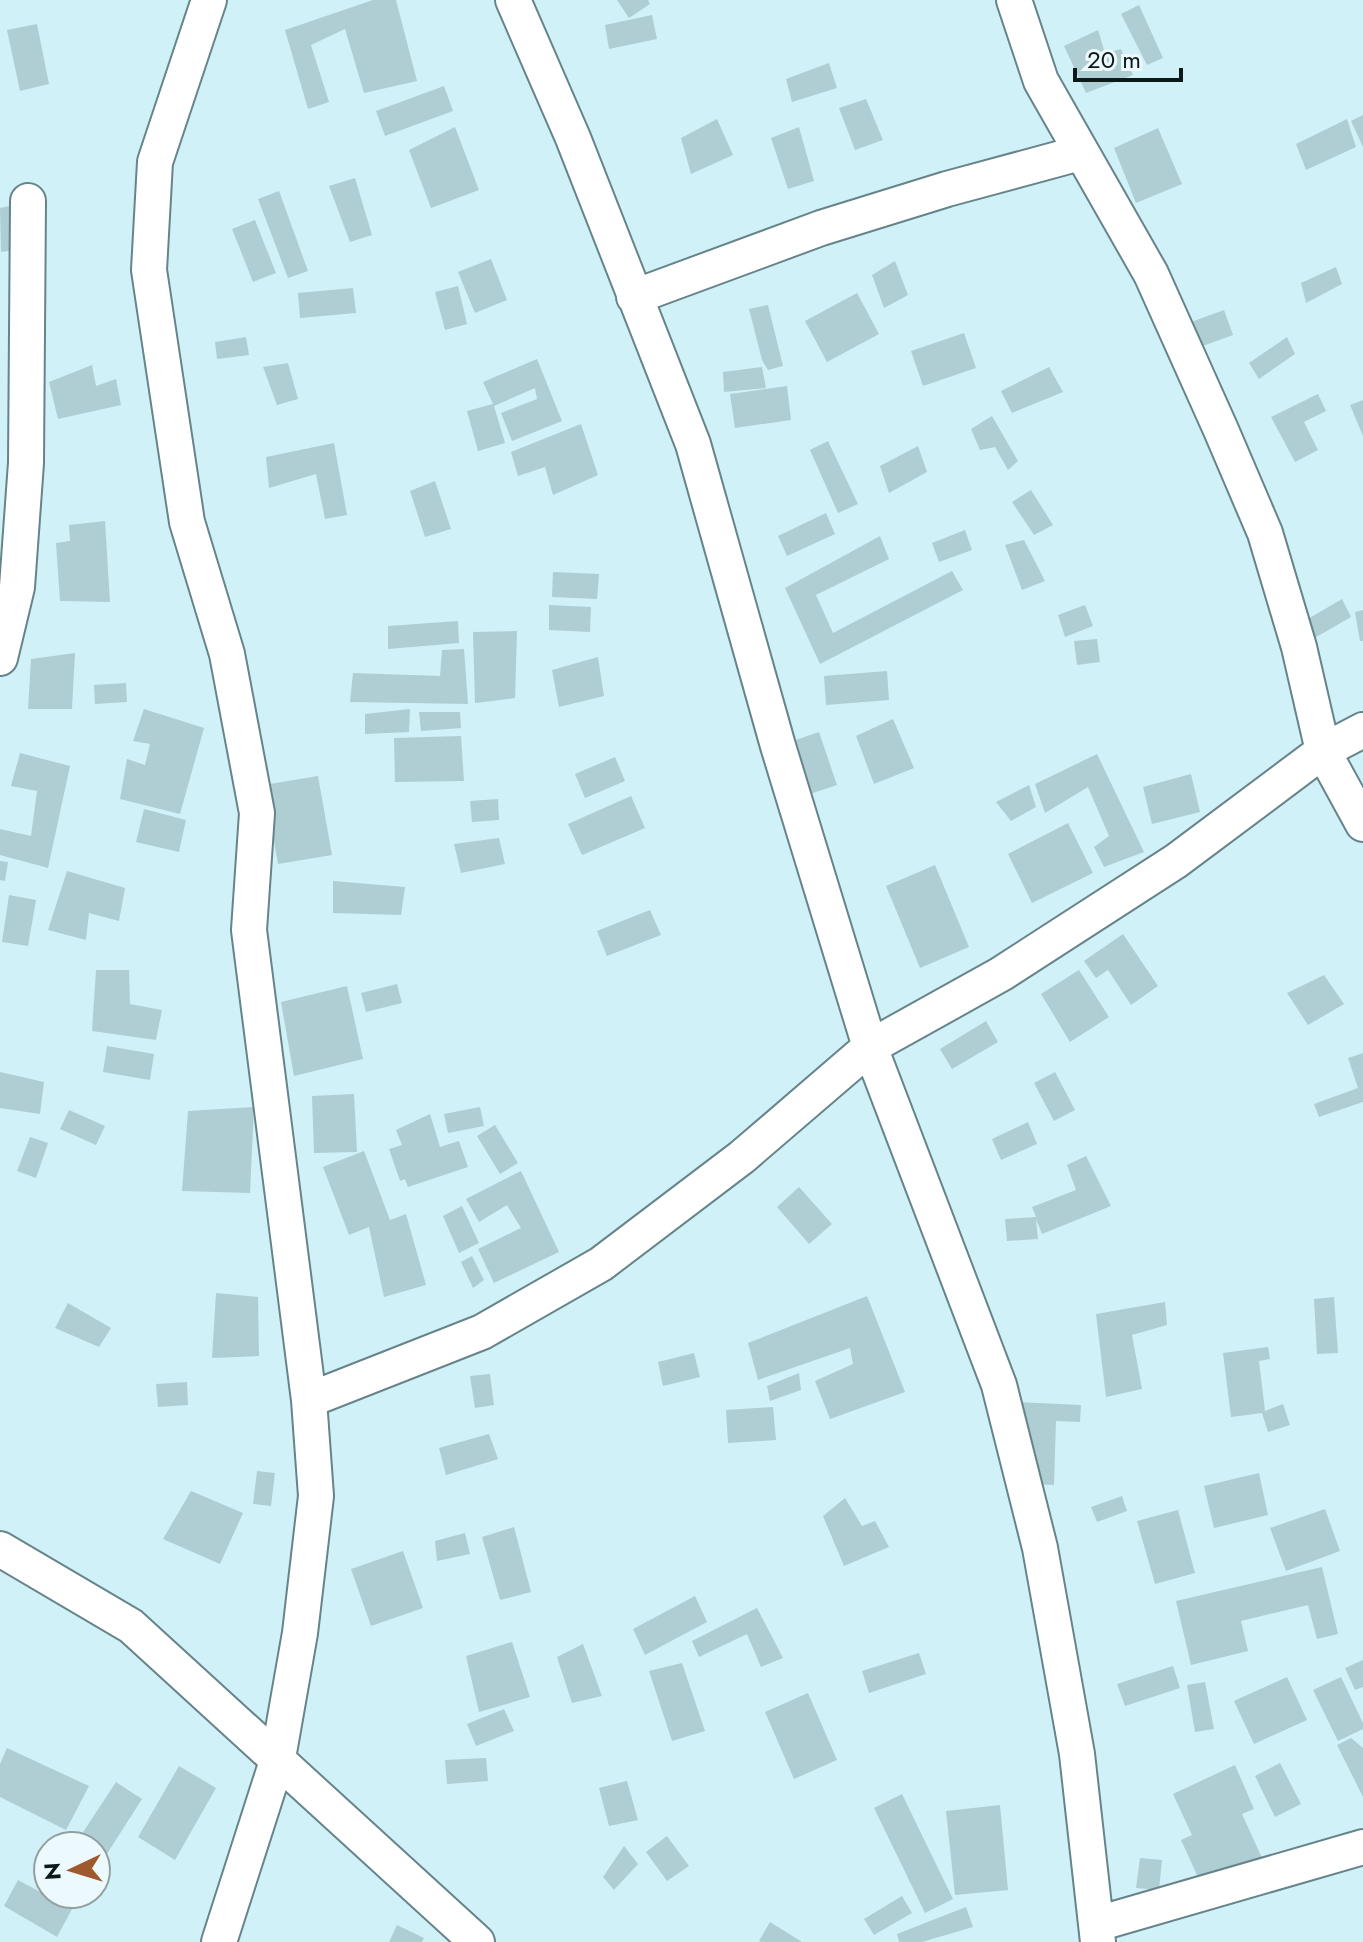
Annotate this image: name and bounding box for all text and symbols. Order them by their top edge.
scale bar [1075,32,1181,82]
text: 20 m [1087,42,1141,77]
north arrow [32,1830,112,1910]
text: N [35,1862,69,1881]

